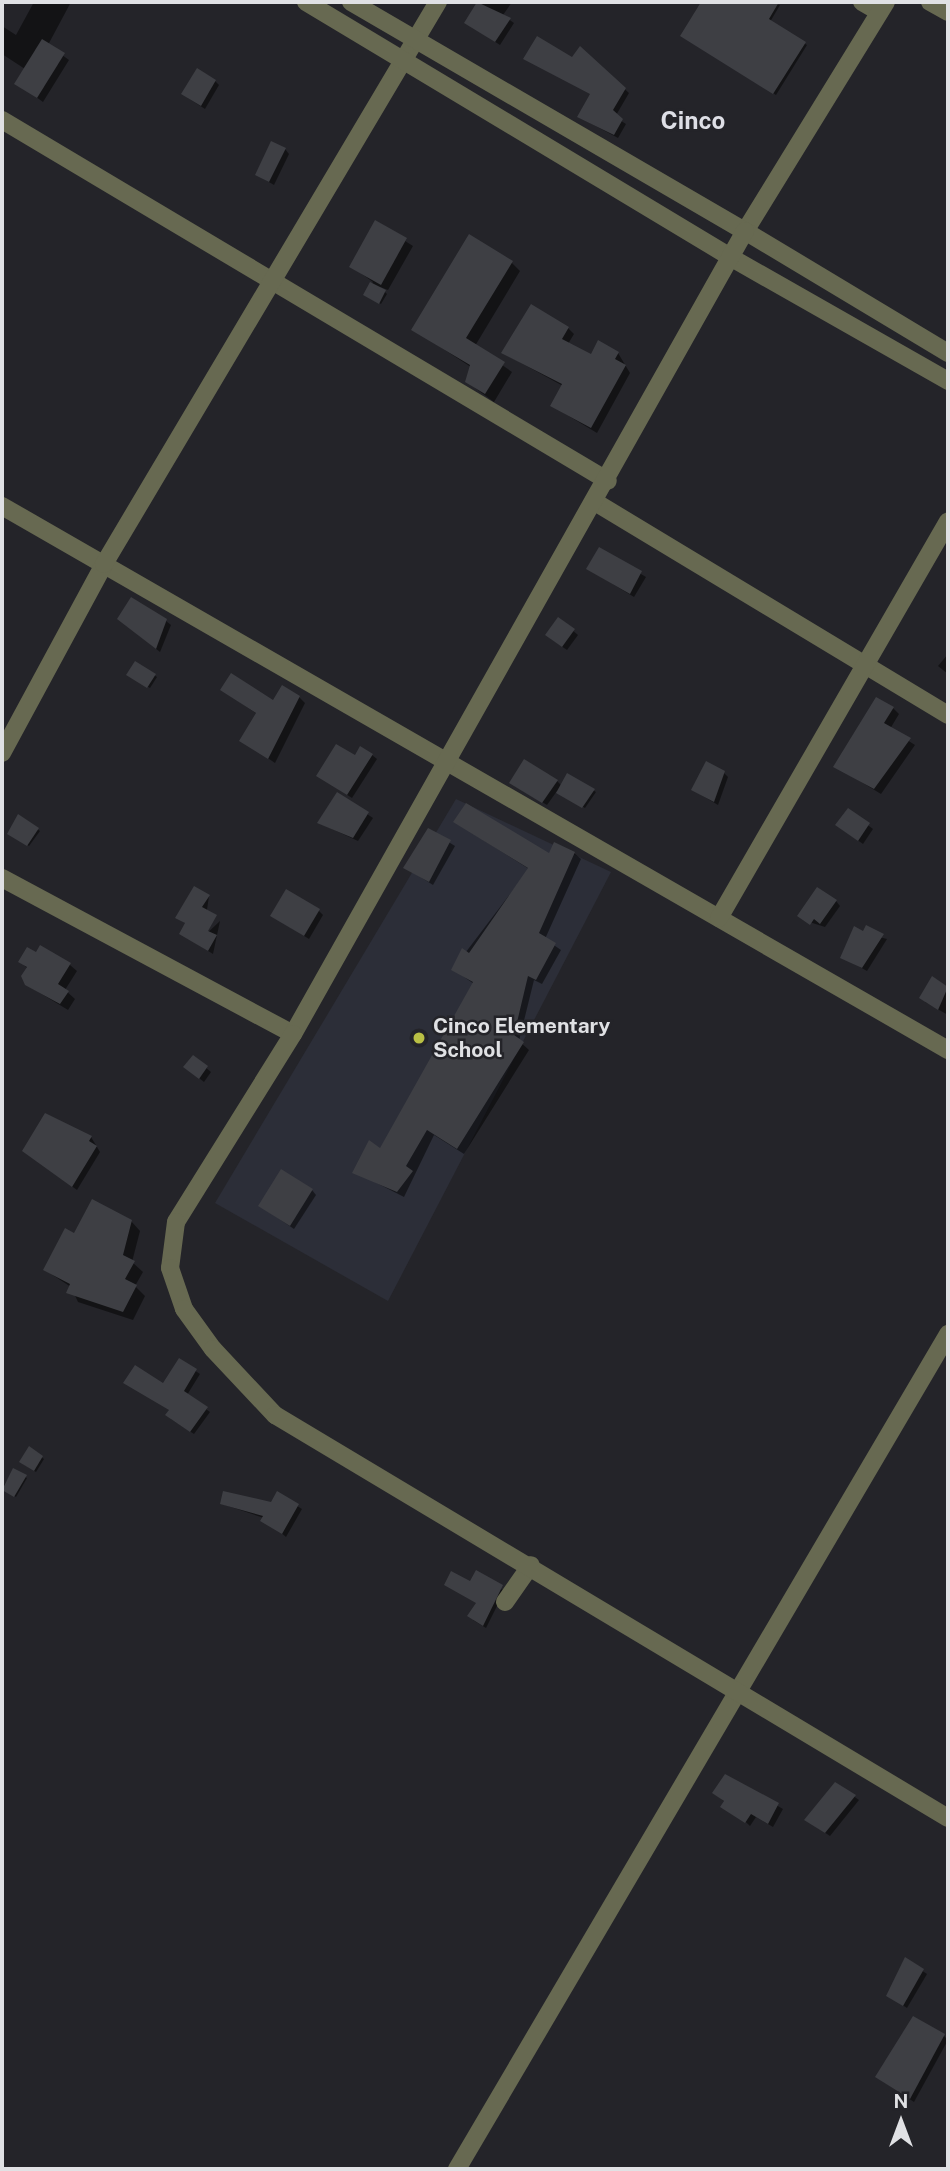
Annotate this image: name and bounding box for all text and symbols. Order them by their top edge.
district label: Cinco [661,107,725,135]
place label: Cinco Elementary School [433,1013,610,1063]
marker: Cinco Elementary School [411,1030,427,1046]
north arrow [866,2087,936,2157]
text: N [894,2090,908,2112]

